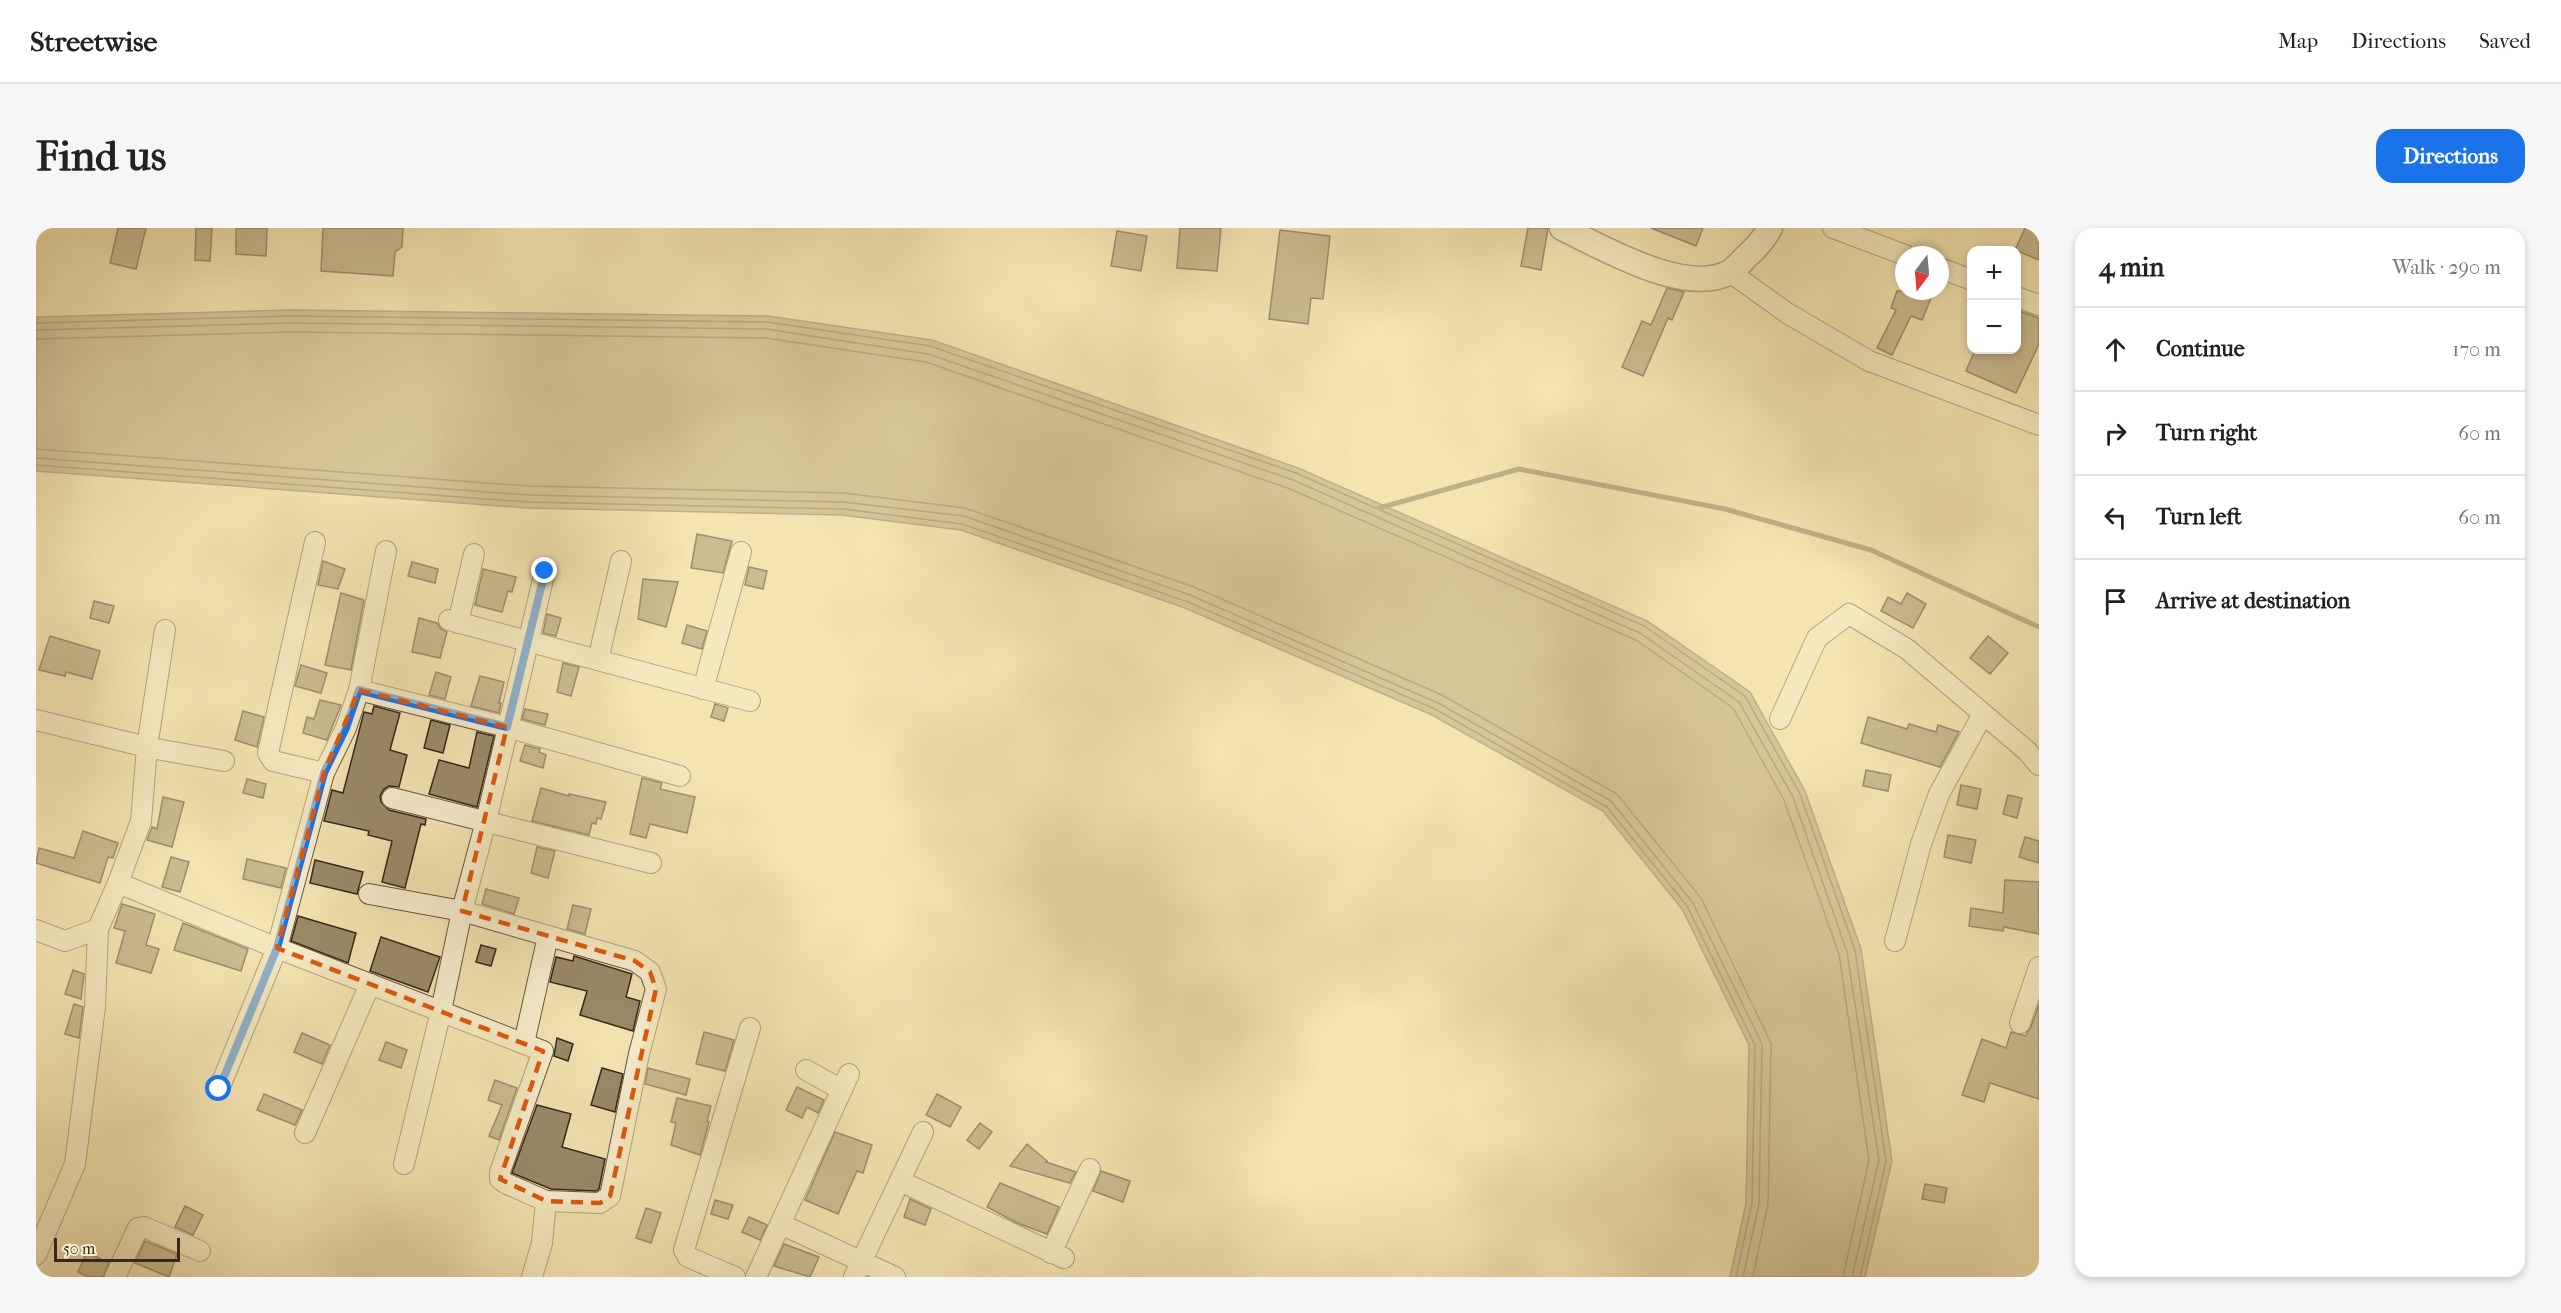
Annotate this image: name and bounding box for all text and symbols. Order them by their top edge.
text: Streetwise [30,25,157,58]
text: Map [2278,29,2318,53]
text: Directions [2351,29,2446,53]
text: Saved [2479,29,2531,53]
button: Directions [2376,129,2525,183]
text: Find us [36,132,166,181]
north arrow [1895,246,1949,300]
map controls [1967,246,2021,354]
button: + [1967,246,2021,300]
text: 4 min [2099,252,2164,283]
text: Walk · 290 m [2392,256,2501,279]
button: − [1967,300,2021,354]
icon: ahead [2099,333,2132,366]
text: Continue [2156,336,2245,362]
text: 170 m [2452,338,2501,361]
icon: right [2099,417,2132,450]
text: Turn right [2156,420,2257,446]
text: 60 m [2458,422,2501,445]
icon: left [2099,501,2132,534]
text: Turn left [2156,504,2242,530]
text: 60 m [2458,506,2501,529]
route end [531,557,557,583]
icon: arrive [2099,585,2132,618]
text: Arrive at destination [2156,588,2350,614]
route start [205,1075,231,1101]
scale bar [54,1235,180,1262]
text: 50 m [63,1239,95,1258]

